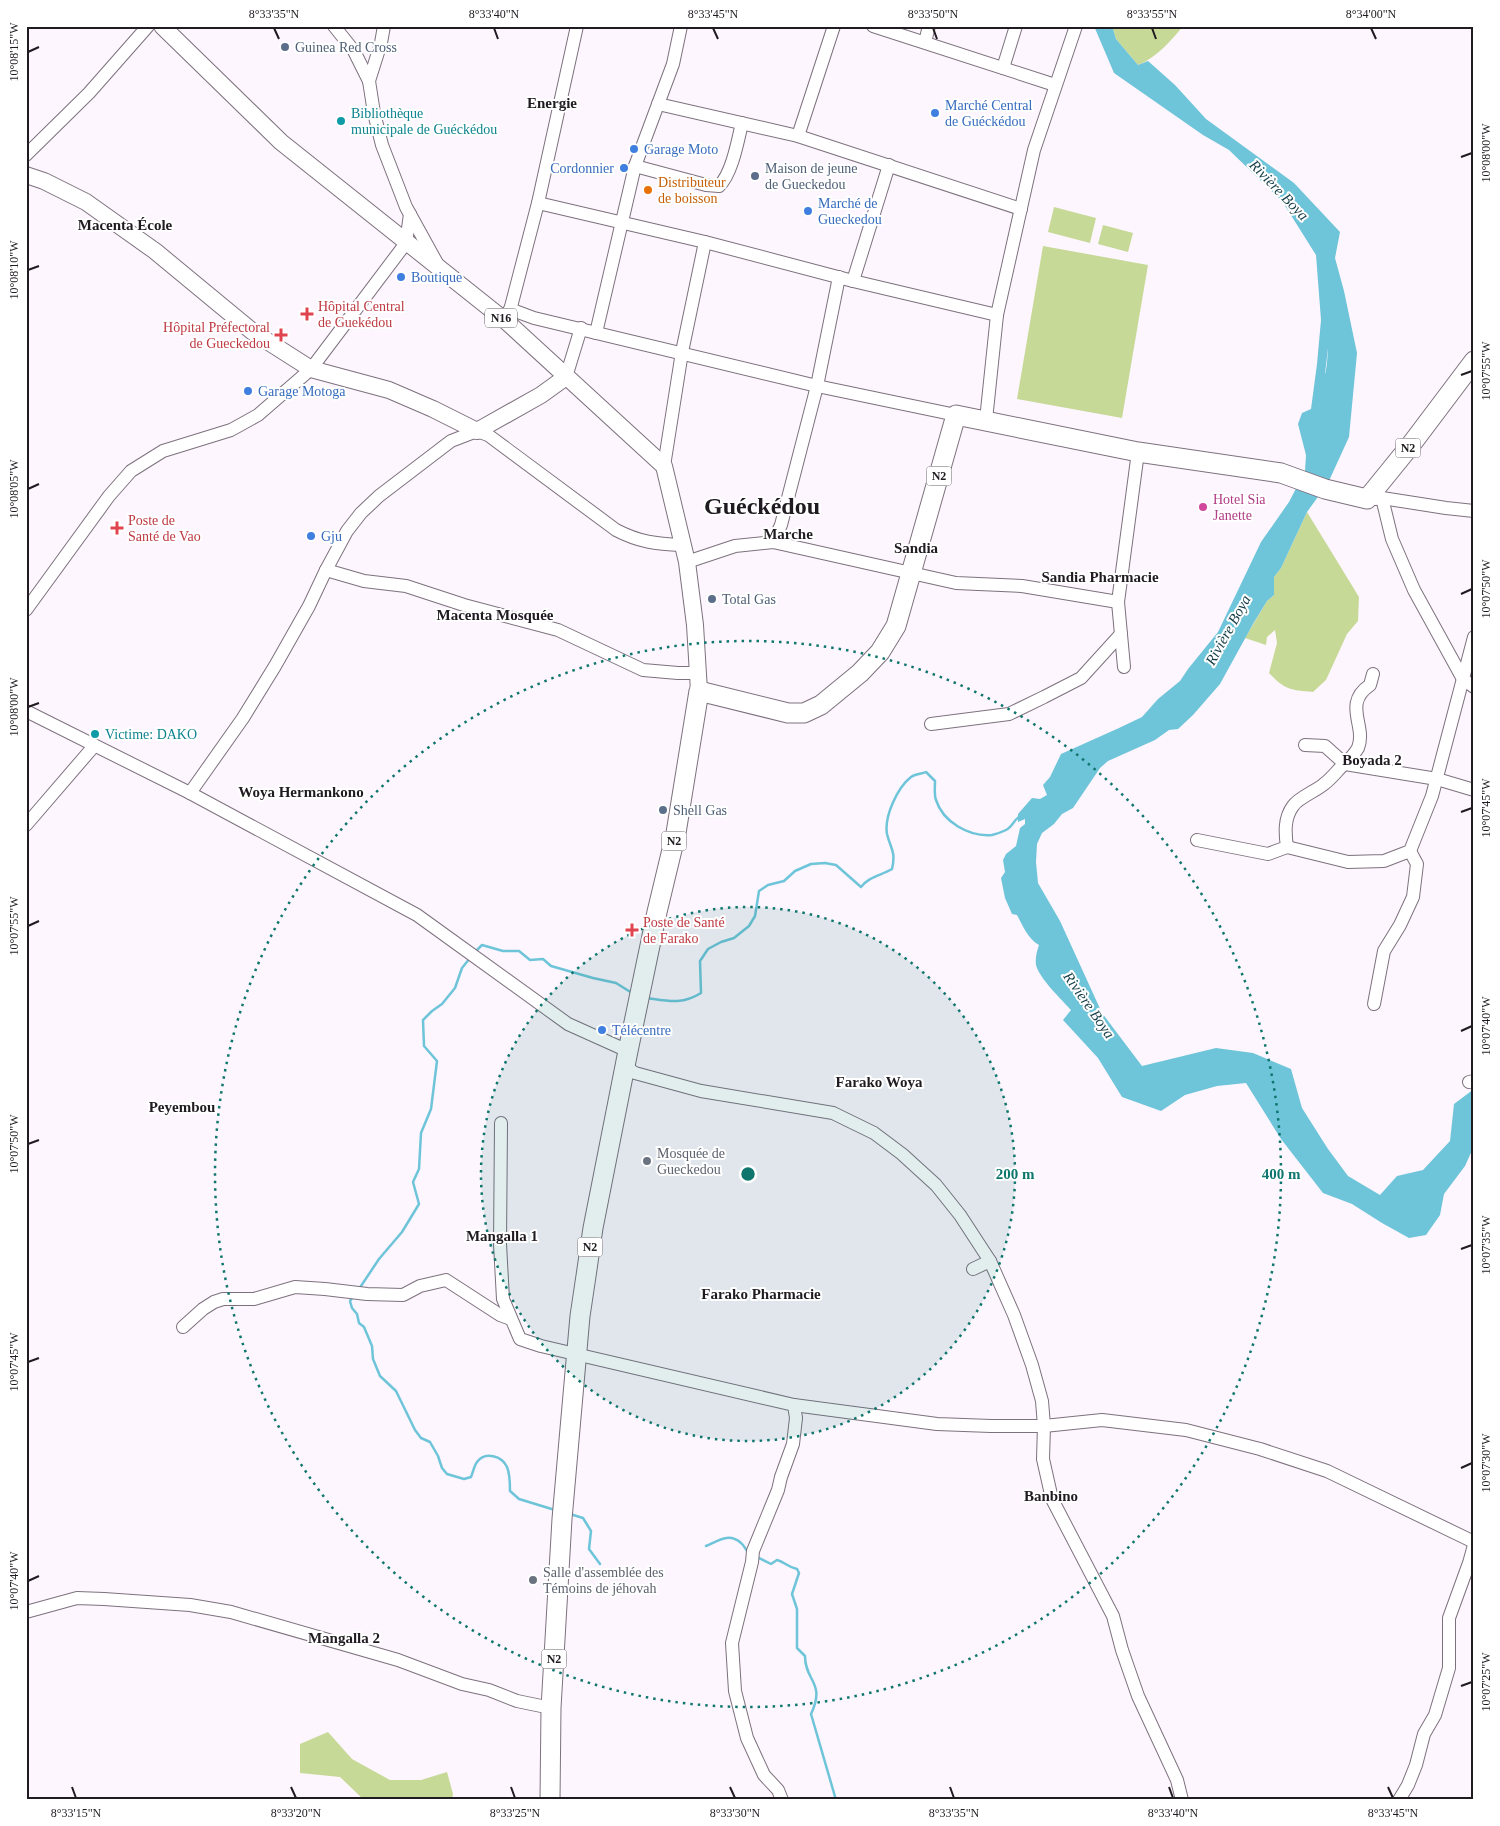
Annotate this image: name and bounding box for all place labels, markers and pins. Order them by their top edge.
place label: Guinea Red Cross [295,40,397,55]
marker: Guinea Red Cross [279,41,291,53]
place label: Marché Central de Guéckédou [945,98,1033,129]
place label: Bibliothèque municipale de Guéckédou [351,106,497,137]
marker: Marché Central de Guéckédou [929,107,941,119]
marker: Bibliothèque municipale de Guéckédou [335,115,347,127]
place label: Garage Moto [644,142,718,157]
marker: Garage Moto [628,143,640,155]
place label: Cordonnier [550,161,614,176]
place label: Maison de jeune de Gueckedou [765,161,858,192]
marker: Cordonnier [618,162,630,174]
marker: Maison de jeune de Gueckedou [749,170,761,182]
place label: Distributeur de boisson [658,175,726,206]
marker: Distributeur de boisson [642,184,654,196]
place label: Marché de Gueckedou [818,196,882,227]
marker: Marché de Gueckedou [802,205,814,217]
place label: Boutique [411,270,462,285]
marker: Boutique [395,271,407,283]
place label: Hôpital Central de Guekédou [318,299,405,330]
marker: Hôpital Central de Guekédou [300,307,314,321]
place label: Hôpital Préfectoral de Gueckedou [163,320,270,351]
marker: Hôpital Préfectoral de Gueckedou [274,328,288,342]
place label: Garage Motoga [258,384,346,399]
marker: Garage Motoga [242,385,254,397]
place label: Hotel Sia Janette [1213,492,1266,523]
marker: Hotel Sia Janette [1197,501,1209,513]
place label: Poste de Santé de Vao [128,513,201,544]
marker: Poste de Santé de Vao [110,521,124,535]
place label: Gju [321,529,342,544]
marker: Gju [305,530,317,542]
place label: Total Gas [722,592,776,607]
marker: Total Gas [706,593,718,605]
place label: Victime: DAKO [105,727,197,742]
marker: Victime: DAKO [89,728,101,740]
place label: Shell Gas [673,803,727,818]
marker: Shell Gas [657,804,669,816]
place label: Poste de Santé de Farako [643,915,725,946]
marker: Poste de Santé de Farako [625,923,639,937]
place label: Télécentre [612,1023,671,1038]
marker: Télécentre [596,1024,608,1036]
place label: Mosquée de Gueckedou [657,1146,725,1177]
marker: Mosquée de Gueckedou [641,1155,653,1167]
centre of rings [739,1165,757,1183]
place label: Salle d'assemblée des Témoins de jéhovah [543,1565,664,1596]
marker: Salle d'assemblée des Témoins de jéhovah [527,1574,539,1586]

